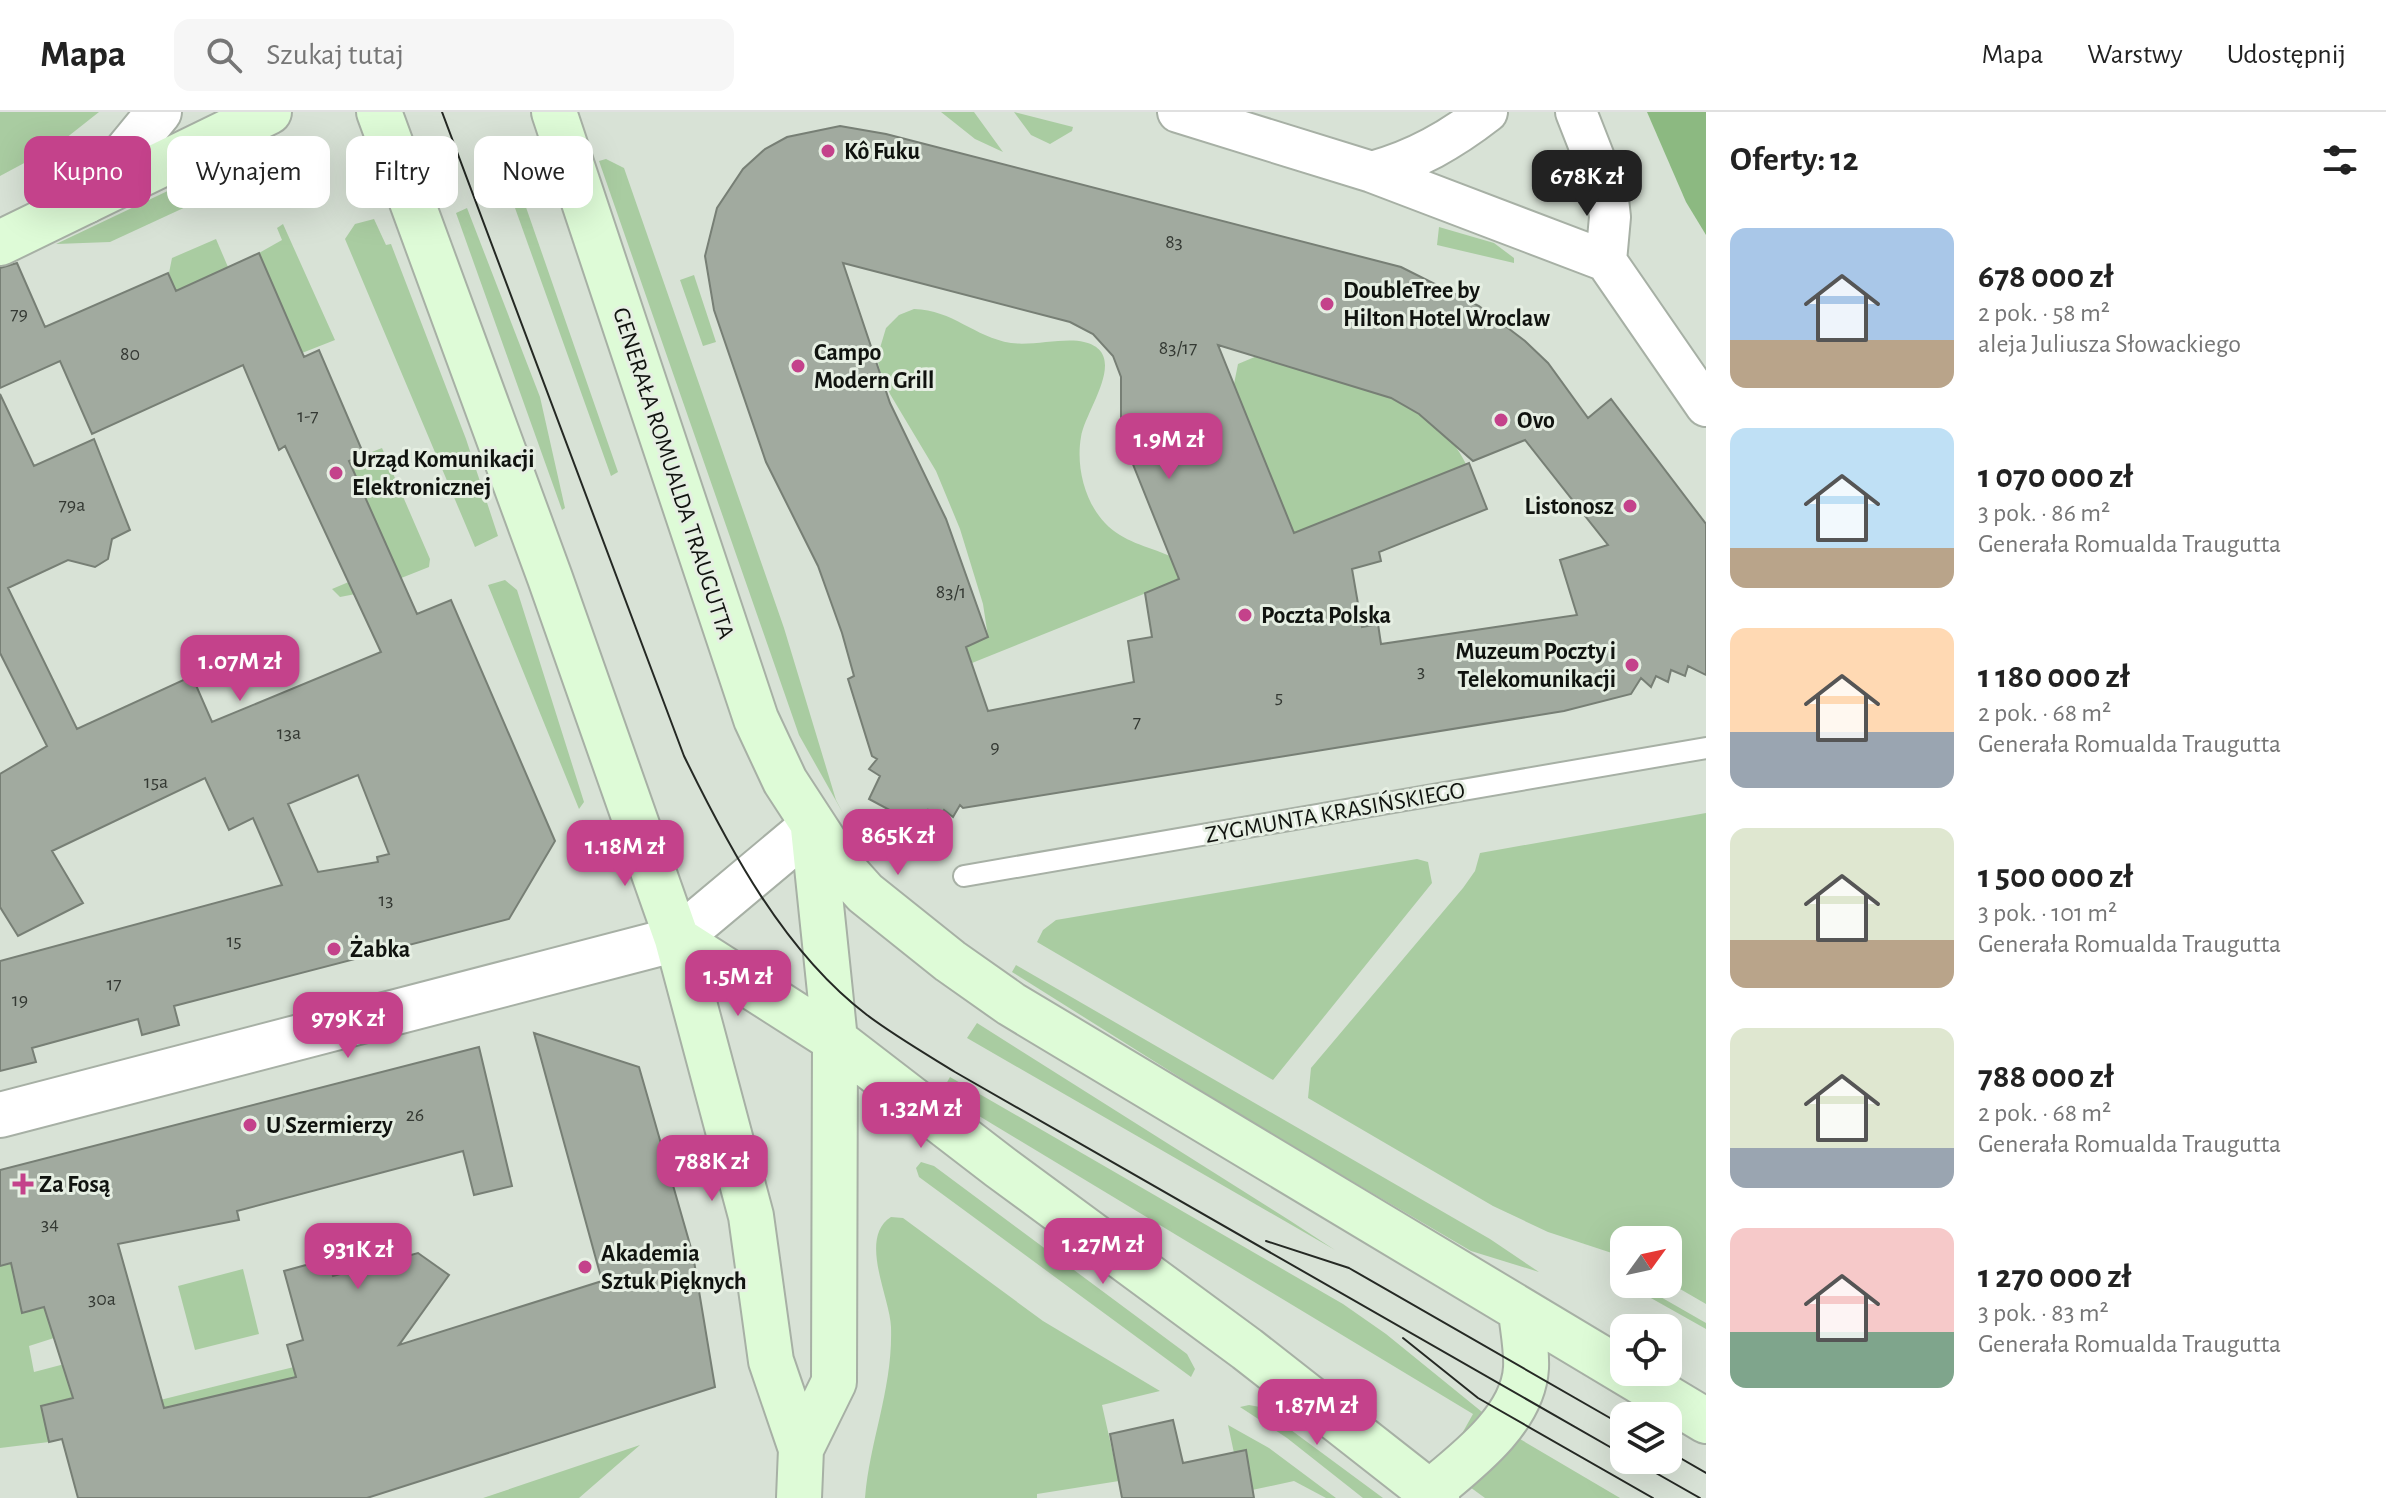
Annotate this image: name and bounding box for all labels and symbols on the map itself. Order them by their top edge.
place label: Kô Fuku [844,140,920,164]
marker: Kô Fuku [819,142,837,160]
pin: 678K zł [1513,150,1661,218]
house number: 83 [1165,232,1183,252]
place label: DoubleTree by Hilton Hotel Wroclaw [1343,279,1550,331]
marker: DoubleTree by Hilton Hotel Wroclaw [1318,295,1336,313]
house number: 79 [10,304,28,324]
street label: GENERAŁA ROMUALDA TRAUGUTTA [608,305,738,642]
house number: 83/17 [1159,338,1197,358]
place label: Campo Modern Grill [814,341,934,393]
house number: 80 [120,344,140,364]
marker: Campo Modern Grill [789,357,807,375]
house number: 1-7 [297,406,319,426]
place label: Ovo [1517,409,1555,433]
marker: Ovo [1492,411,1510,429]
pin: 1.9M zł [1095,413,1243,481]
place label: Urząd Komunikacji Elektronicznej [352,448,535,500]
marker: Urząd Komunikacji Elektronicznej [327,464,345,482]
house number: 79a [59,495,85,515]
place label: Listonosz [1525,495,1614,519]
marker: Listonosz [1621,497,1639,515]
house number: 83/1 [936,582,966,602]
place label: Poczta Polska [1261,604,1391,628]
marker: Poczta Polska [1236,606,1254,624]
pin: 1.07M zł [157,635,323,703]
place label: Muzeum Poczty i Telekomunikacji [1455,640,1616,692]
marker: Muzeum Poczty i Telekomunikacji [1623,656,1641,674]
house number: 3 [1417,661,1425,681]
house number: 5 [1275,687,1283,707]
house number: 7 [1133,712,1141,732]
house number: 13a [277,723,301,743]
house number: 9 [990,737,1000,757]
house number: 15a [144,772,168,792]
street label: ZYGMUNTA KRASIŃSKIEGO [1203,776,1467,848]
pin: 865K zł [824,809,972,877]
pin: 1.18M zł [542,820,708,888]
house number: 13 [378,890,394,910]
house number: 15 [226,931,242,951]
place label: Żabka [350,935,410,962]
marker: Żabka [325,940,343,958]
pin: 1.5M zł [664,950,812,1018]
house number: 17 [106,974,122,994]
house number: 19 [12,990,28,1010]
pin: 979K zł [274,992,422,1060]
pin: 1.32M zł [838,1082,1004,1150]
house number: 26 [406,1105,424,1125]
place label: U Szermierzy [266,1114,393,1138]
marker: U Szermierzy [241,1116,259,1134]
pin: 788K zł [638,1135,786,1203]
place label: Za Fosą [39,1173,111,1197]
marker: Za Fosą [14,1175,32,1193]
house number: 34 [41,1214,59,1234]
pin: 1.27M zł [1020,1218,1186,1286]
pin: 931K zł [284,1223,432,1291]
north arrow [1610,1226,1682,1298]
place label: Akademia Sztuk Pięknych [601,1242,747,1294]
marker: Akademia Sztuk Pięknych [576,1258,594,1276]
house number: 30a [88,1289,116,1309]
pin: 1.87M zł [1234,1379,1400,1447]

